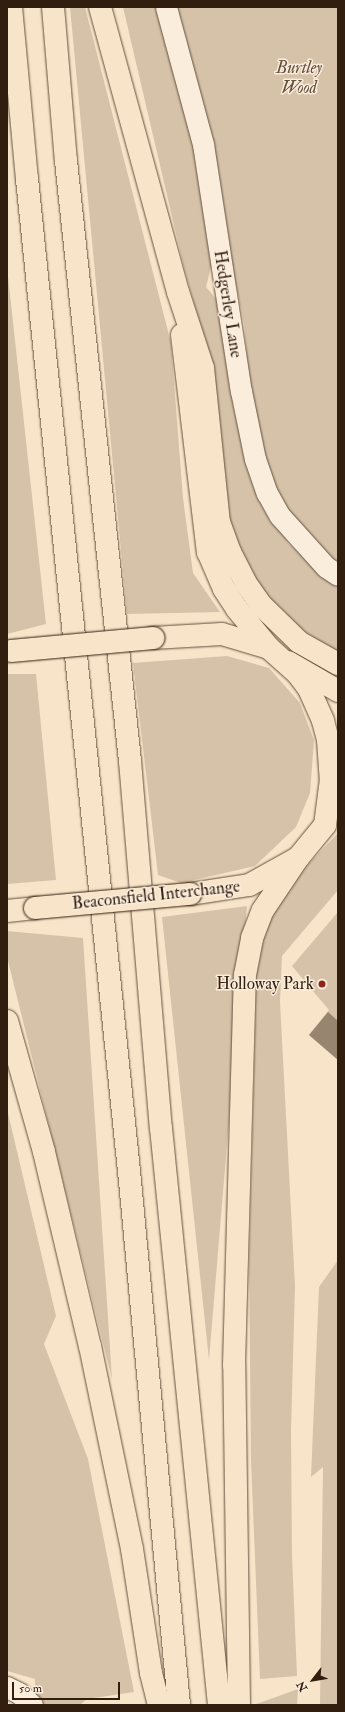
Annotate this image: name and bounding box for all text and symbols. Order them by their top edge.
park label: Burtley Wood [276,58,322,98]
street label: Hedgerley Lane [209,249,247,359]
street label: Beaconsfield Interchange [71,876,241,914]
place label: Holloway Park [216,974,314,994]
marker: Holloway Park [317,979,327,989]
north arrow [293,1660,333,1700]
scale bar [14,1674,122,1700]
text: N [294,1679,310,1694]
text: 50 m [19,1681,42,1696]

